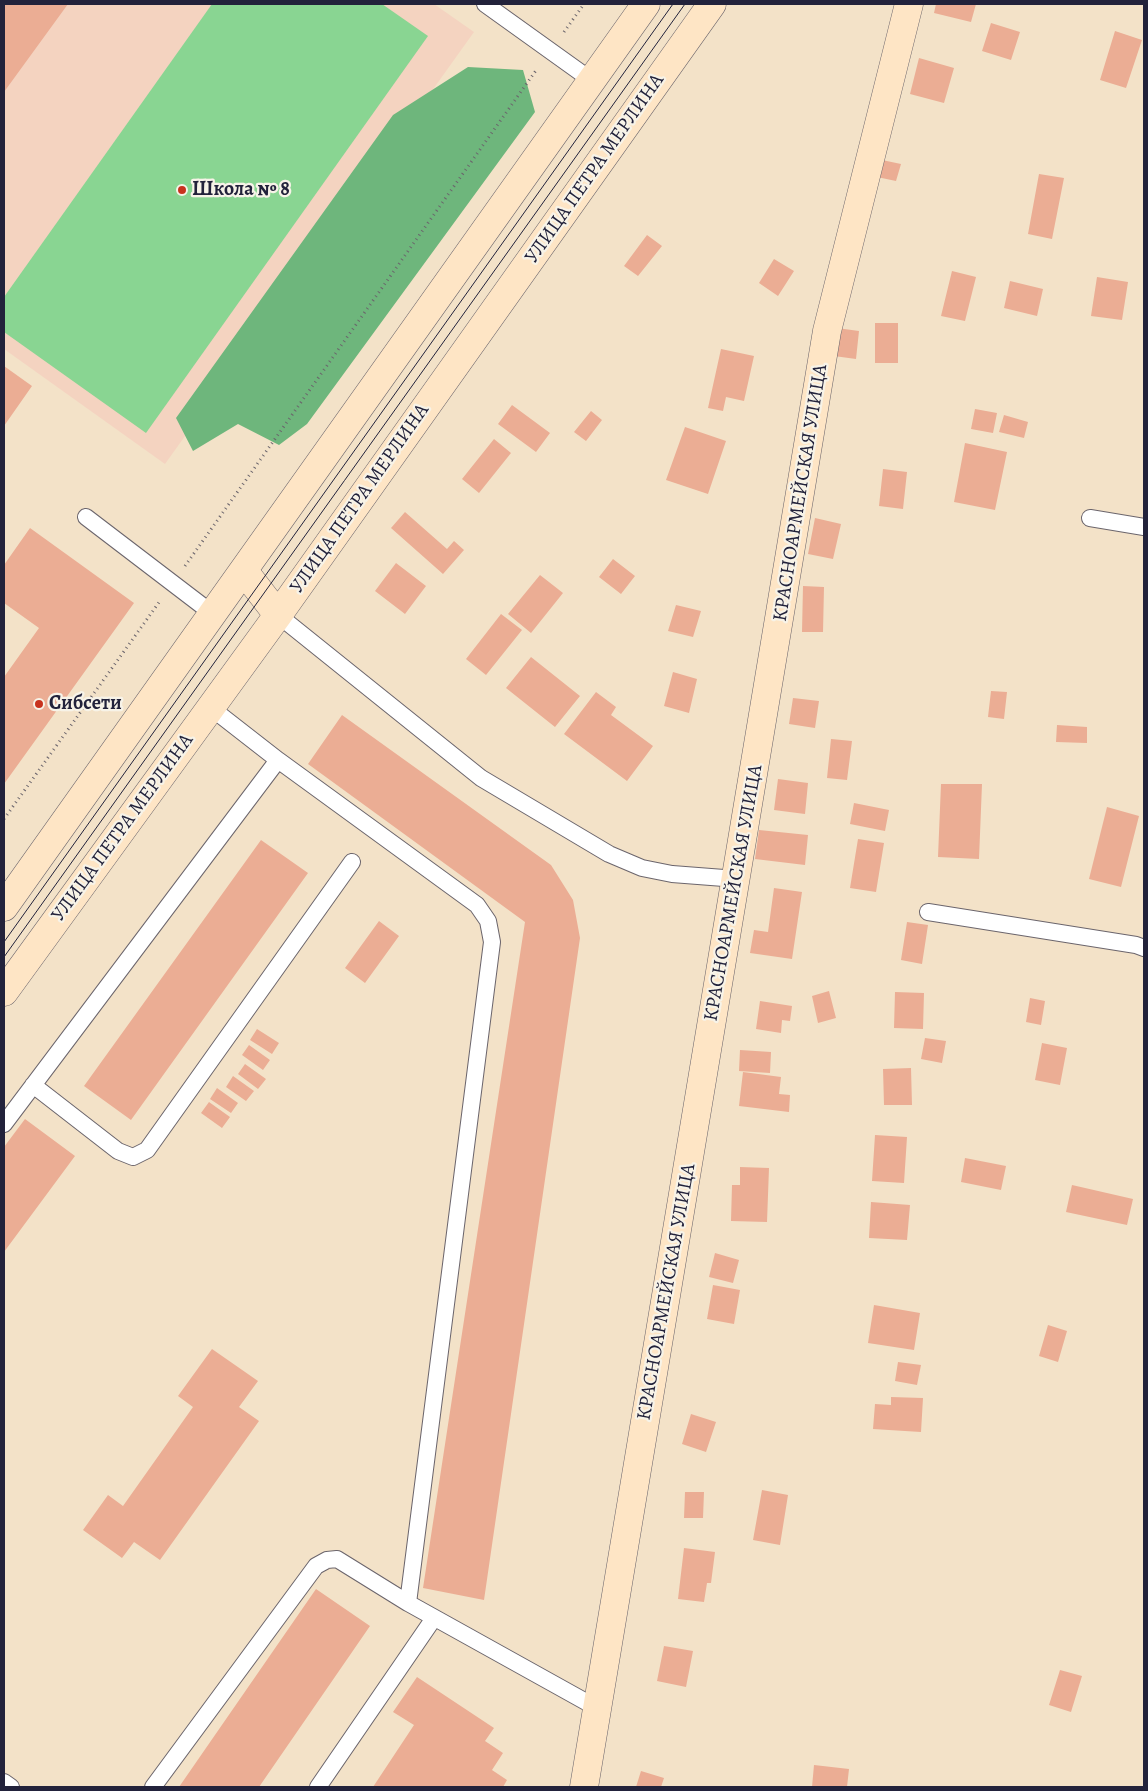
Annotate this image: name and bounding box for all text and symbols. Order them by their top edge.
street label: УЛИЦА ПЕТРА МЕРЛИНА [520,69,670,269]
place label: Школа № 8 [192,178,290,202]
marker: Школа № 8 [176,184,188,196]
street label: КРАСНОАРМЕЙСКАЯ УЛИЦА [769,363,833,623]
street label: УЛИЦА ПЕТРА МЕРЛИНА [285,399,435,599]
place label: Сибсети [49,692,122,716]
marker: Сибсети [33,698,45,710]
street label: УЛИЦА ПЕТРА МЕРЛИНА [47,729,199,927]
street label: КРАСНОАРМЕЙСКАЯ УЛИЦА [700,763,768,1023]
street label: КРАСНОАРМЕЙСКАЯ УЛИЦА [633,1162,701,1422]

